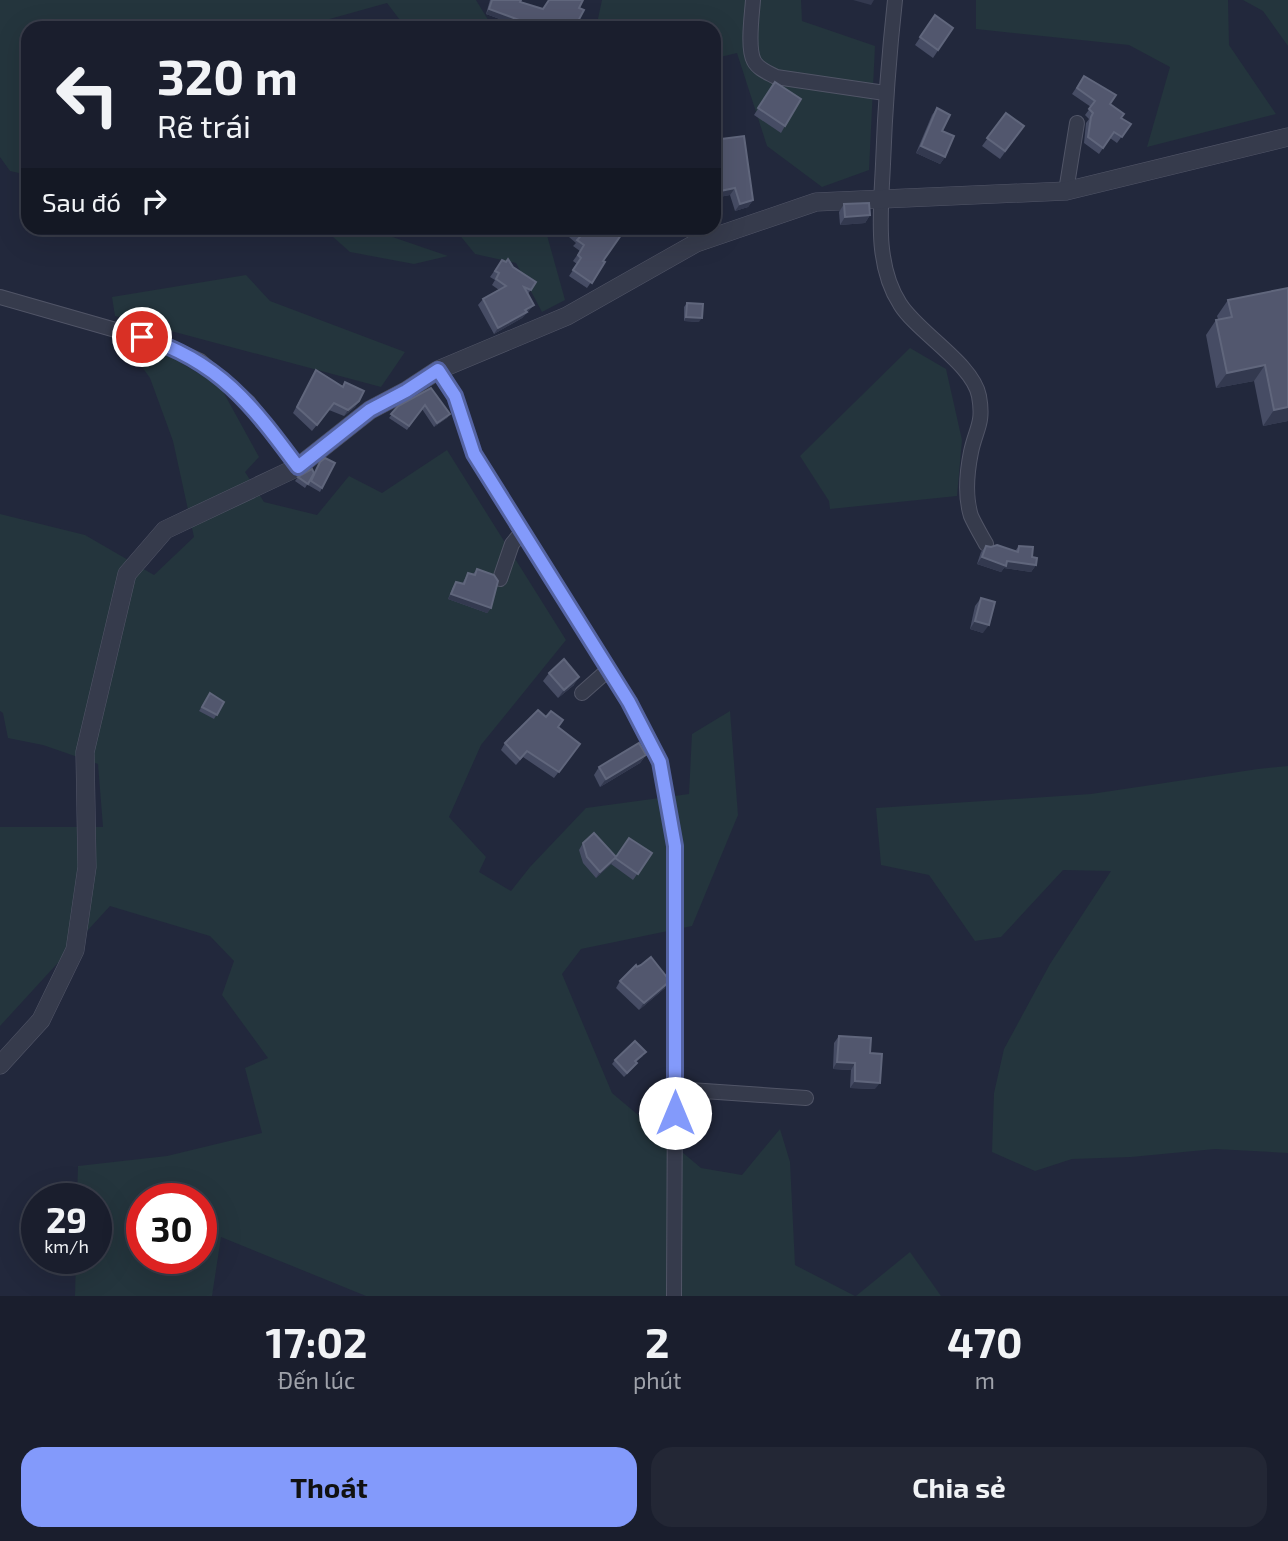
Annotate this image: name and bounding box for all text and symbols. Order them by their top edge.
text: 320 m [157,46,298,105]
icon: left [42,49,133,140]
text: Rẽ trái [157,106,251,144]
icon: right [135,182,173,220]
text: Sau đó [42,186,121,217]
pin [112,307,172,367]
icon: arrive [123,318,161,356]
position arrow [638,1076,712,1150]
speed limit sign: 30 [126,1183,217,1274]
text: 29 [46,1198,87,1240]
text: km/h [44,1235,89,1257]
text: 17:02 [265,1316,368,1366]
text: 2 [645,1316,669,1366]
text: 470 [947,1316,1023,1366]
text: Đến lúc [278,1366,355,1394]
text: phút [633,1366,682,1394]
text: m [975,1366,995,1394]
button: Thoát [21,1447,637,1527]
button: Chia sẻ [651,1447,1267,1527]

